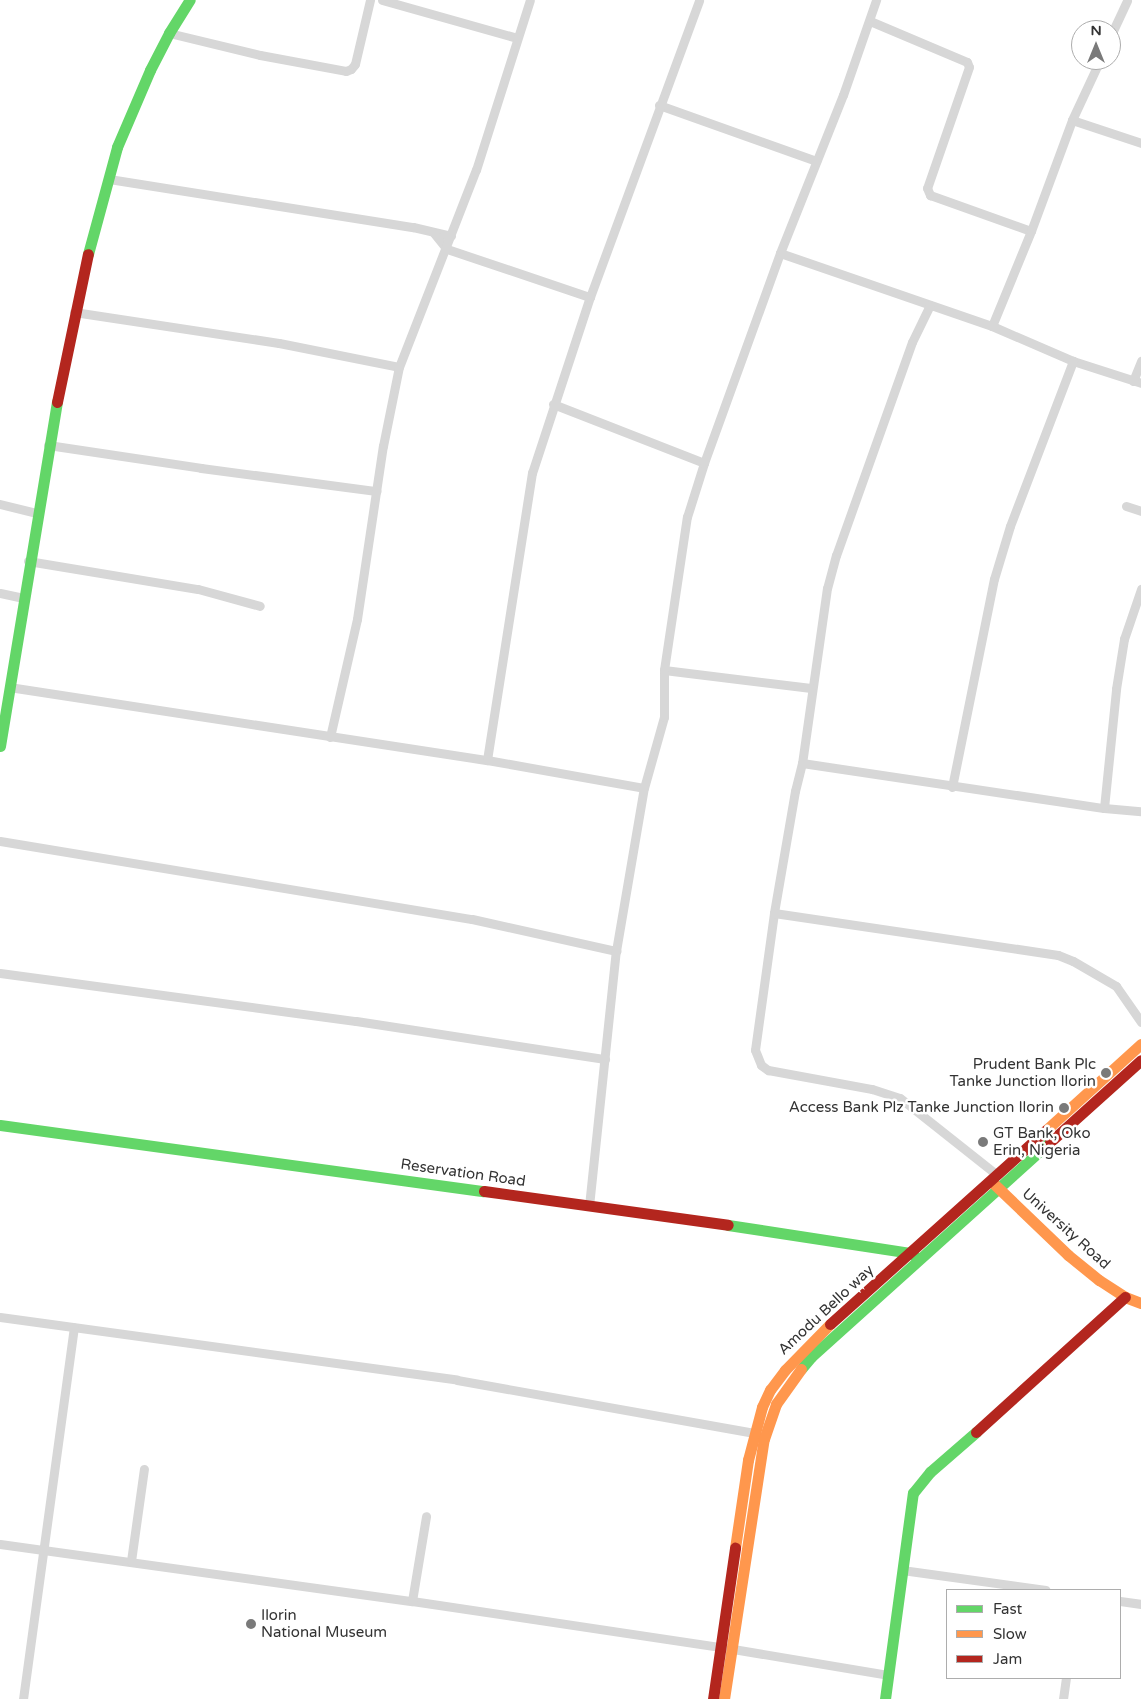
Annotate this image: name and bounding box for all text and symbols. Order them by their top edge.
north arrow [1071,20,1121,70]
text: N [1090,22,1102,39]
place label: Prudent Bank Plc Tanke Junction Ilorin [950,1055,1096,1090]
marker: Prudent Bank Plc Tanke Junction Ilorin [1100,1067,1112,1079]
place label: Access Bank Plz Tanke Junction Ilorin [789,1099,1054,1117]
marker: Access Bank Plz Tanke Junction Ilorin [1058,1102,1070,1114]
place label: GT Bank, Oko Erin, Nigeria [993,1124,1091,1159]
marker: GT Bank, Oko Erin, Nigeria [977,1136,989,1148]
street label: Reservation Road [399,1155,527,1191]
street label: University Road [1018,1185,1114,1273]
street label: Amodu Bello way [775,1261,877,1359]
legend [946,1589,1121,1679]
text: Fast [993,1600,1022,1618]
place label: Ilorin National Museum [261,1606,387,1641]
marker: Ilorin National Museum [245,1618,257,1630]
text: Slow [993,1625,1027,1643]
text: Jam [993,1650,1022,1668]

